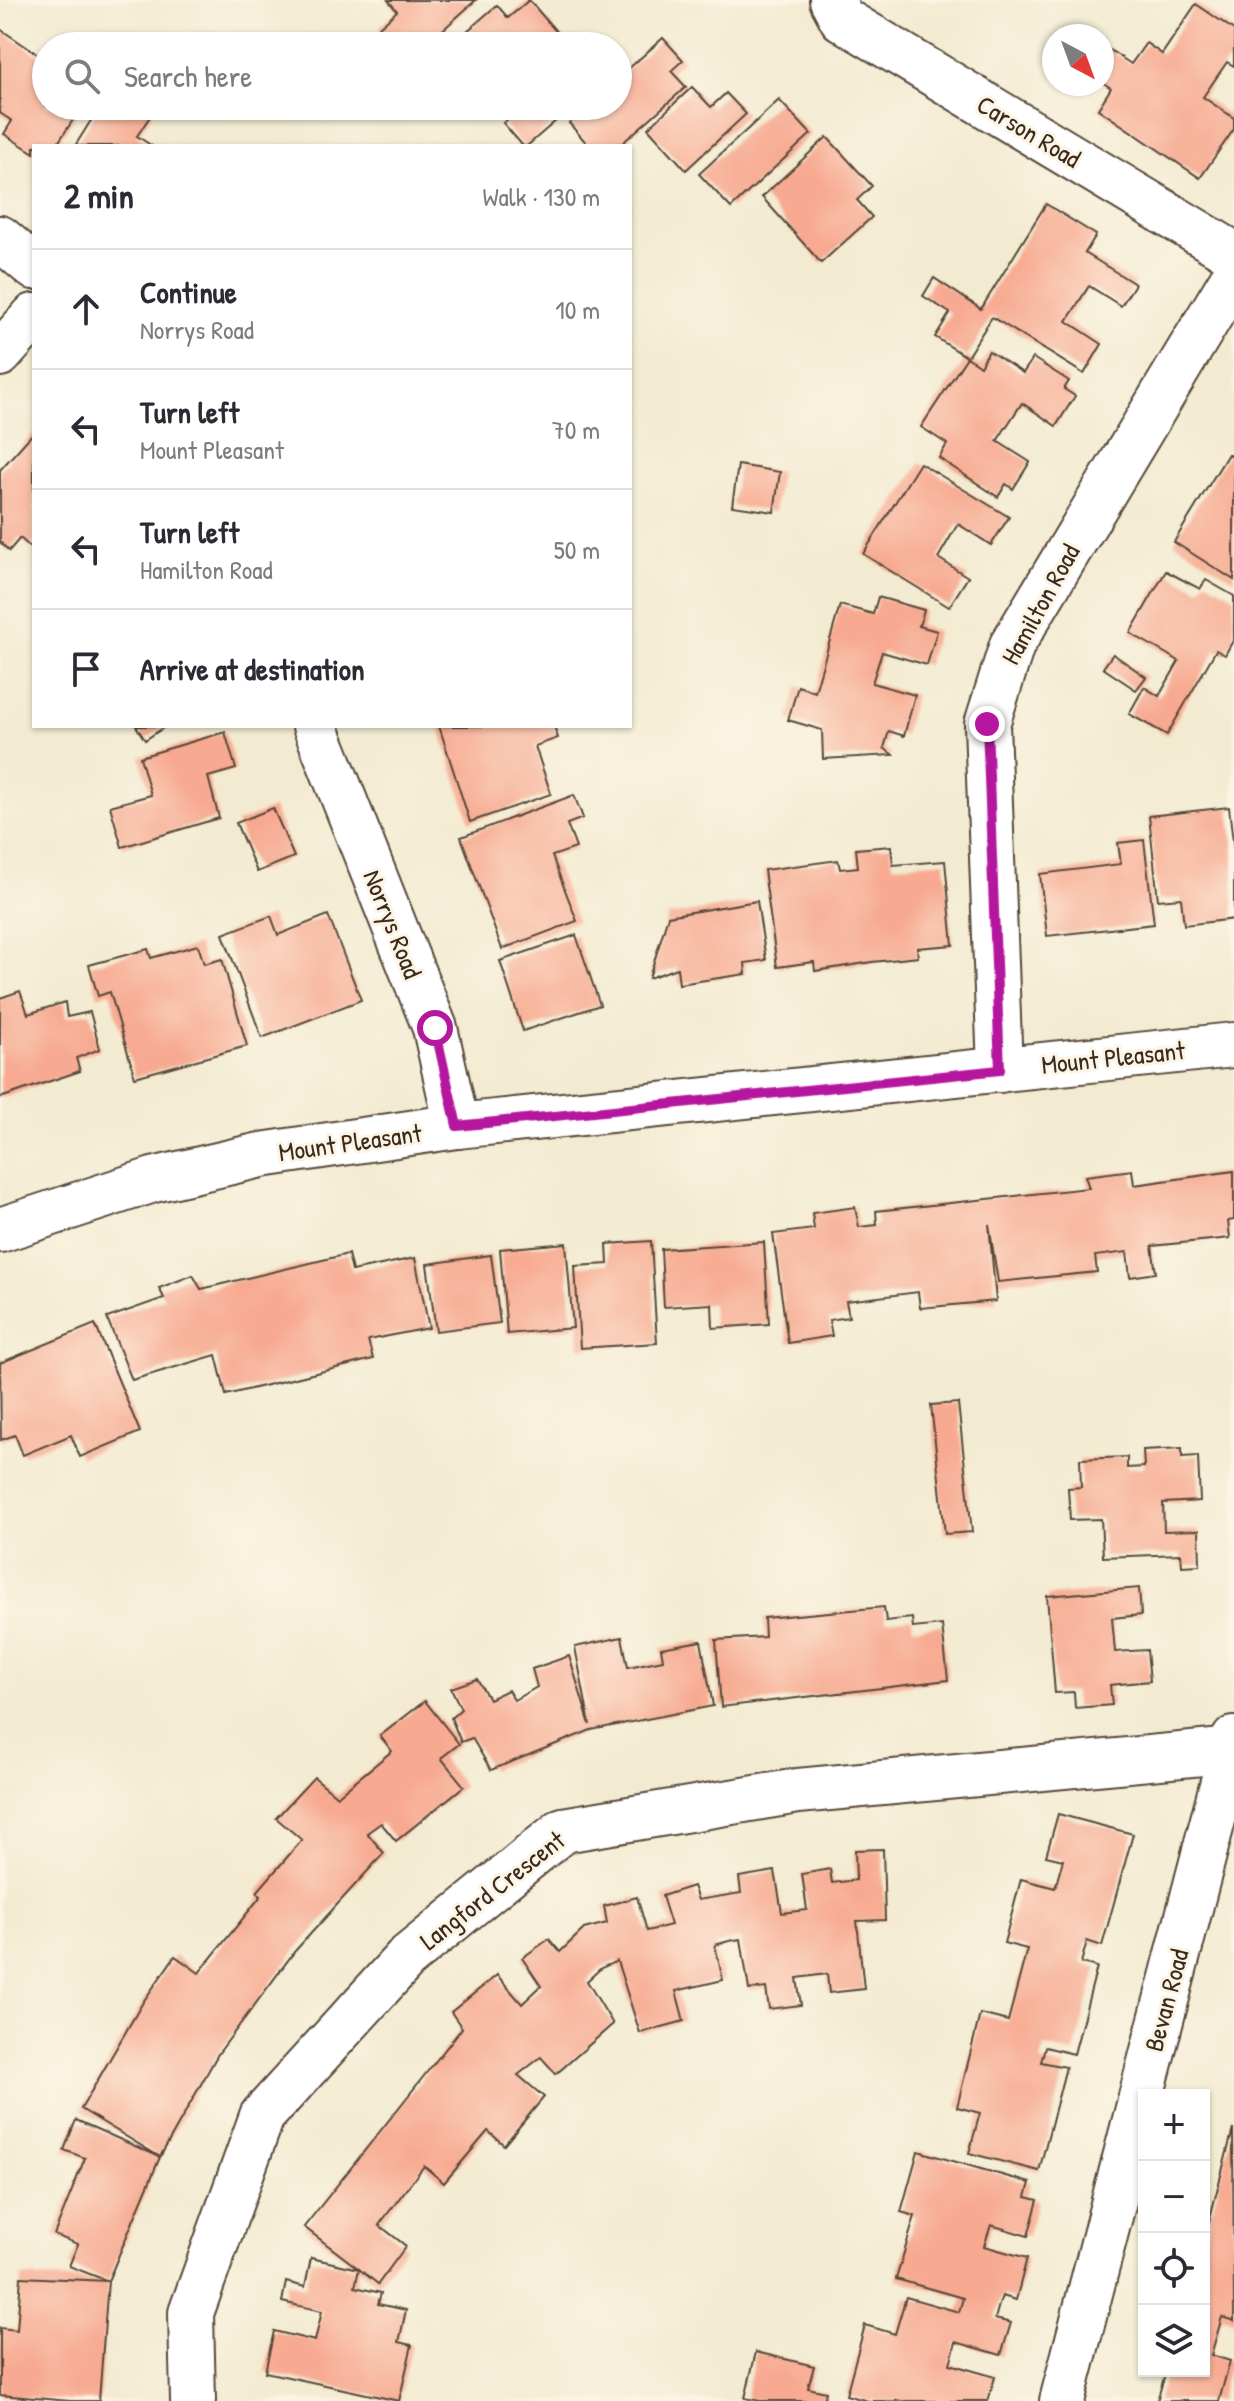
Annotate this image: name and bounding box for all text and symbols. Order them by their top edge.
north arrow [1042,24,1114,96]
search box [32,32,632,120]
icon: search [60,54,104,98]
text: Search here [124,56,252,96]
street label: Carson Road [971,86,1087,176]
text: 2 min [64,173,134,219]
text: Walk · 130 m [483,179,600,214]
text: Continue [140,272,237,312]
icon: ahead [64,287,108,331]
text: 10 m [555,292,600,327]
text: Norrys Road [140,312,254,347]
text: Turn left [140,392,239,432]
icon: left [64,407,108,451]
text: 70 m [552,412,600,447]
text: Mount Pleasant [140,432,284,467]
text: Turn left [140,512,239,552]
icon: left [64,527,108,571]
text: 50 m [554,532,600,567]
street label: Hamilton Road [993,538,1087,670]
text: Hamilton Road [140,552,273,587]
icon: arrive [64,647,108,691]
text: Arrive at destination [140,649,365,689]
route end [969,706,1005,742]
street label: Norrys Road [355,865,431,983]
route start [417,1010,453,1046]
street label: Mount Pleasant [1040,1032,1187,1082]
street label: Mount Pleasant [276,1115,425,1169]
street label: Langford Crescent [412,1822,573,1958]
street label: Bevan Road [1136,1945,1196,2055]
map controls [1138,2089,1210,2377]
button: + [1138,2089,1210,2161]
button: − [1138,2161,1210,2233]
button: locate [1138,2233,1210,2305]
button: layers [1138,2305,1210,2377]

